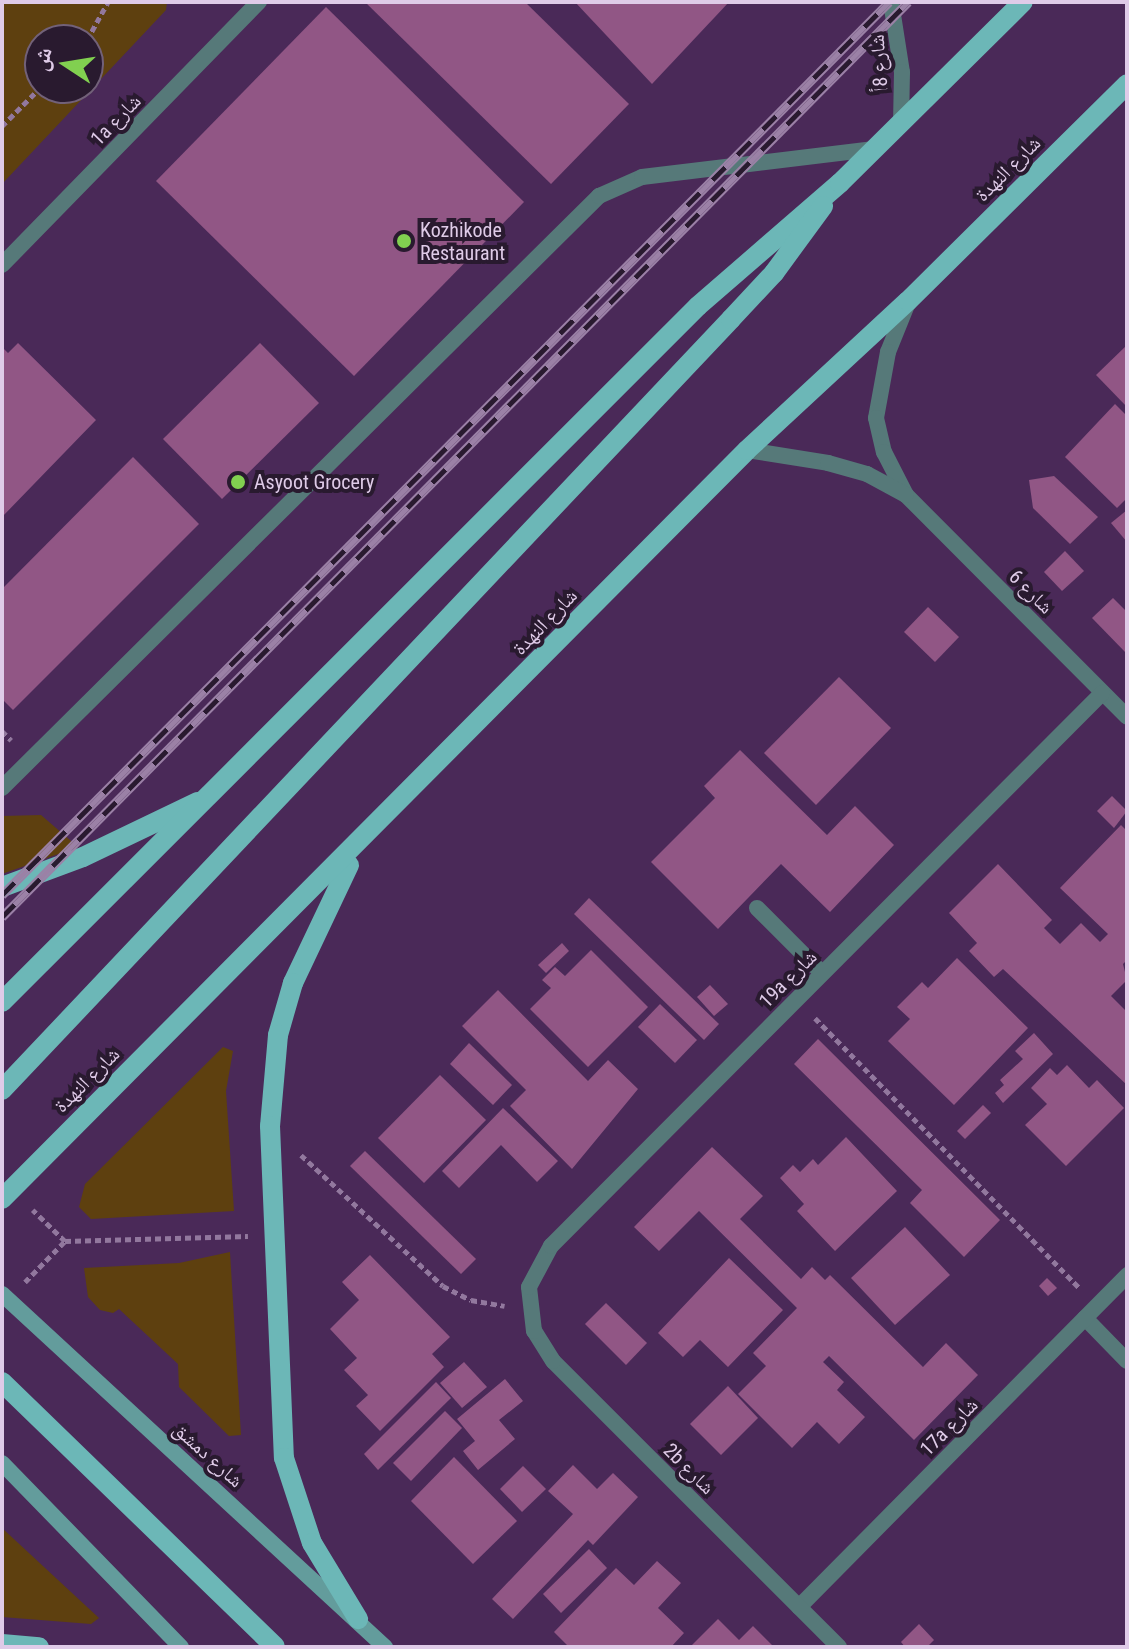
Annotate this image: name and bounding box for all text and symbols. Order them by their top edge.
north arrow [24,24,104,104]
street label: شارع 8أ [865,34,893,92]
text: ش [27,45,57,73]
street label: 1a شارع [86,89,146,151]
street label: شارع النهدة [970,131,1046,207]
place label: Kozhikode Restaurant [420,218,505,265]
marker: Kozhikode Restaurant [395,232,413,250]
place label: Asyoot Grocery [254,470,374,494]
marker: Asyoot Grocery [229,473,247,491]
street label: شارع 6 [1004,565,1058,619]
street label: شارع النهدة [508,584,582,660]
street label: 19a شارع [754,945,822,1013]
street label: شارع النهدة [49,1042,125,1118]
street label: 17a شارع [915,1393,983,1461]
street label: شارع دمشق [168,1417,248,1493]
street label: 2b شارع [658,1438,720,1500]

